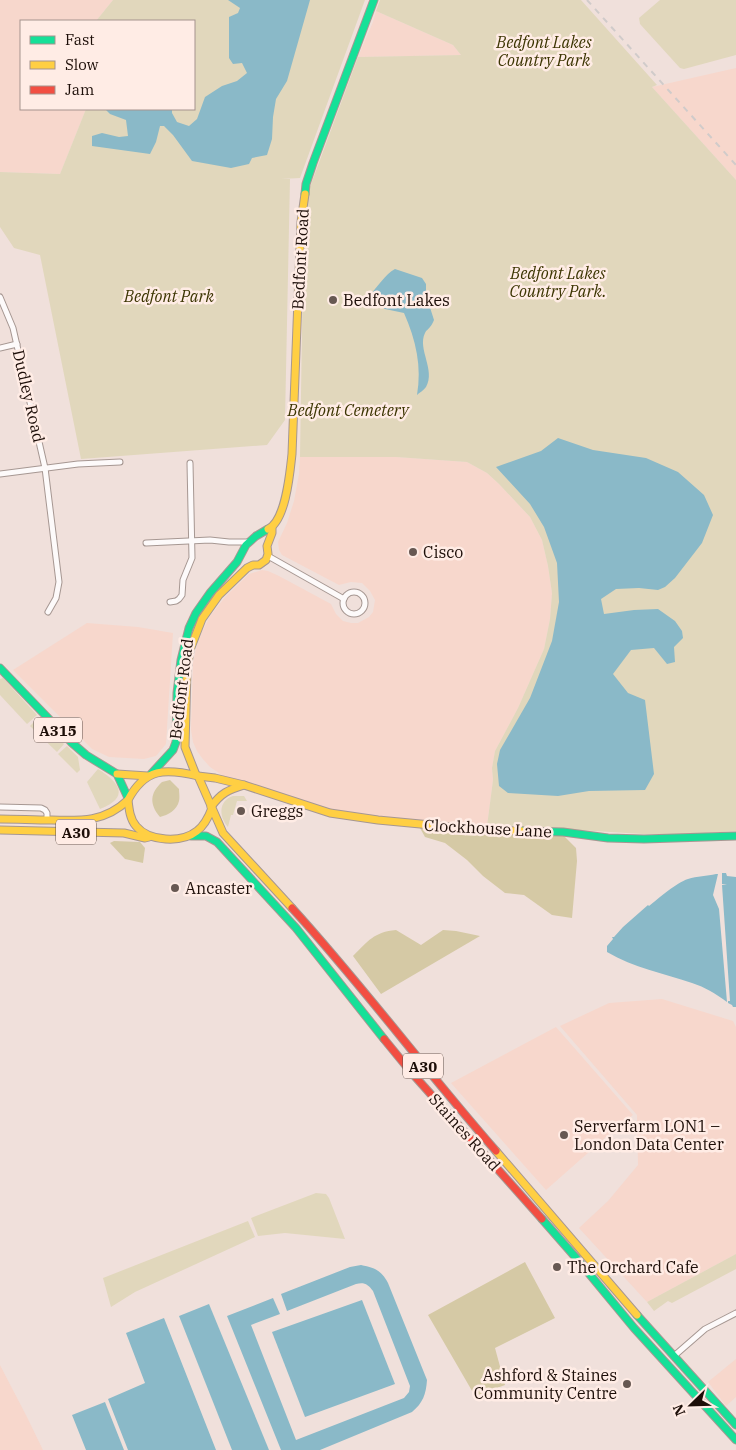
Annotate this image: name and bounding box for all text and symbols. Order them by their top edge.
legend [20,20,195,110]
text: Fast [65,30,95,49]
park label: Bedfont Lakes Country Park [495,32,592,70]
text: Slow [65,55,99,74]
text: Jam [65,80,94,99]
street label: Bedfont Road [287,208,313,310]
park label: Bedfont Lakes Country Park. [509,263,606,301]
park label: Bedfont Park [123,286,214,306]
place label: Bedfont Lakes [343,290,450,310]
marker: Bedfont Lakes [327,294,339,306]
street label: Dudley Road [9,348,49,445]
park label: Bedfont Cemetery [287,400,410,420]
place label: Cisco [423,542,463,562]
marker: Cisco [407,546,419,558]
street label: Bedfont Road [165,637,197,741]
road number: A315 [34,718,82,742]
place label: Greggs [251,801,303,821]
marker: Greggs [235,805,247,817]
street label: Clockhouse Lane [424,815,552,841]
road number: A30 [56,820,96,844]
place label: Ancaster [185,878,252,898]
marker: Ancaster [169,882,181,894]
road number: A30 [403,1054,443,1078]
street label: Staines Road [425,1089,505,1175]
place label: Serverfarm LON1 – London Data Center [574,1116,724,1154]
marker: Serverfarm LON1 – London Data Center [558,1129,570,1141]
place label: The Orchard Cafe [567,1257,699,1277]
marker: The Orchard Cafe [551,1261,563,1273]
place label: Ashford & Staines Community Centre [474,1365,617,1403]
marker: Ashford & Staines Community Centre [621,1378,633,1390]
north arrow [666,1380,716,1430]
text: N [669,1401,689,1419]

